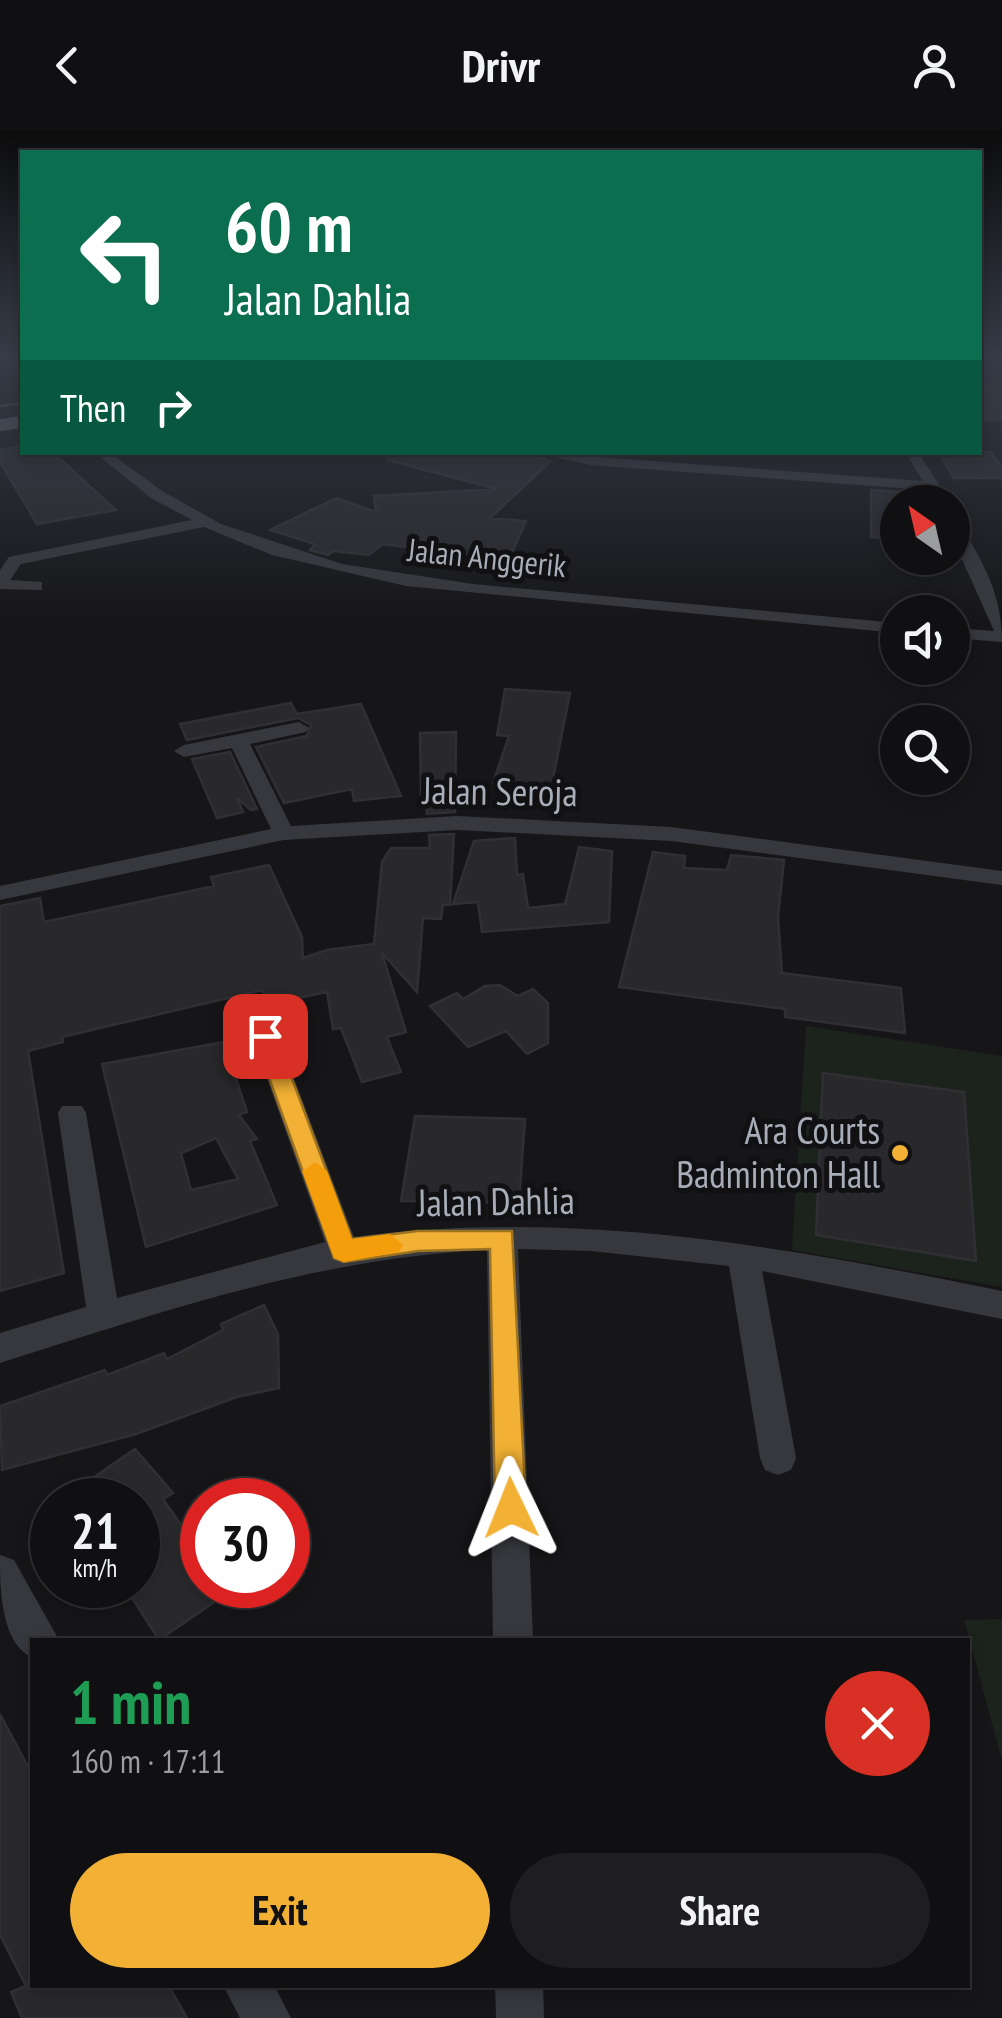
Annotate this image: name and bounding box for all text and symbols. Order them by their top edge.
text: Drivr [462,36,540,94]
icon: back [40,38,95,93]
icon: person [907,38,962,93]
text: 60 m [225,181,353,271]
icon: left [60,190,190,320]
text: Jalan Dahlia [225,269,411,327]
icon: right [146,380,201,435]
text: Then [60,383,126,432]
north arrow [880,485,970,575]
map controls [880,485,970,795]
street label: Jalan Anggerik [405,528,569,586]
button: sound [880,595,970,685]
button: search [880,705,970,795]
street label: Jalan Seroja [421,765,578,816]
pin [223,994,308,1079]
icon: arrive [238,1009,293,1064]
place label: Ara Courts Badminton Hall [676,1105,880,1198]
marker: Ara Courts Badminton Hall [889,1142,911,1164]
street label: Jalan Dahlia [416,1175,575,1226]
position arrow [459,1456,563,1560]
speed limit sign: 30 [180,1478,310,1608]
text: 21 [71,1498,119,1563]
text: km/h [73,1552,117,1584]
text: 1 min [70,1663,191,1741]
button: close [825,1671,930,1776]
text: 160 m · 17:11 [70,1740,225,1782]
button: Exit [70,1853,490,1968]
button: Share [510,1853,930,1968]

